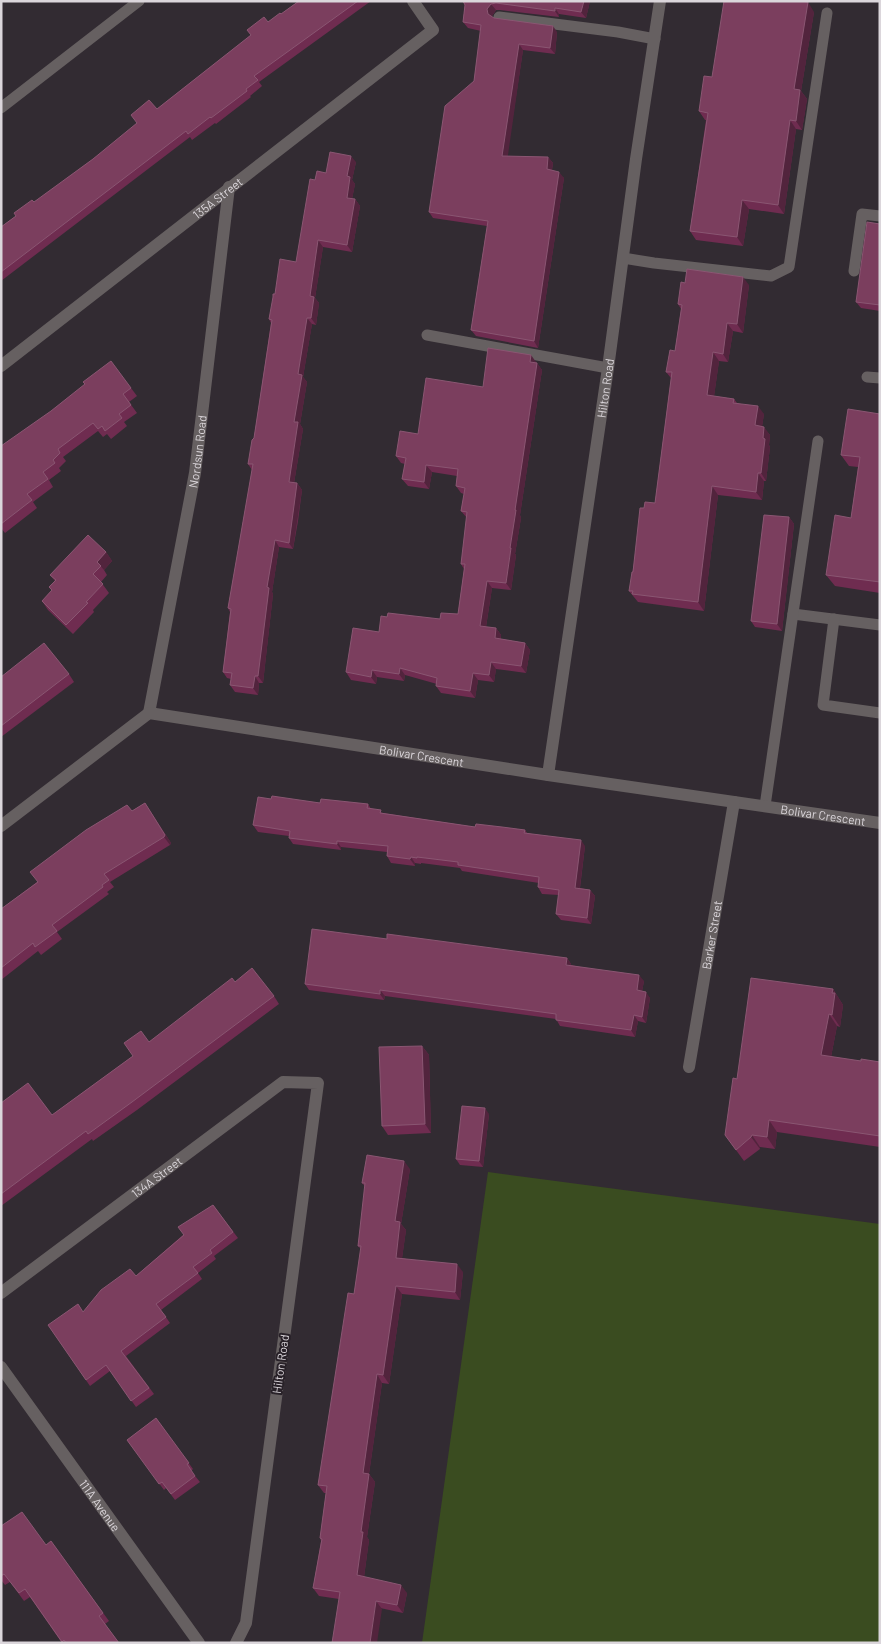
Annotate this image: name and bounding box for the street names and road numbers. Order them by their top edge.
street label: 135A Street [190,174,245,221]
street label: Hilton Road [594,358,616,419]
street label: Nordsun Road [185,414,209,489]
street label: Bolivar Crescent [378,742,465,769]
street label: Bolivar Crescent [780,802,866,828]
street label: Barker Street [699,899,724,970]
street label: 134A Street [128,1153,184,1200]
street label: Hilton Road [269,1333,291,1395]
street label: 111A Avenue [77,1476,123,1534]

